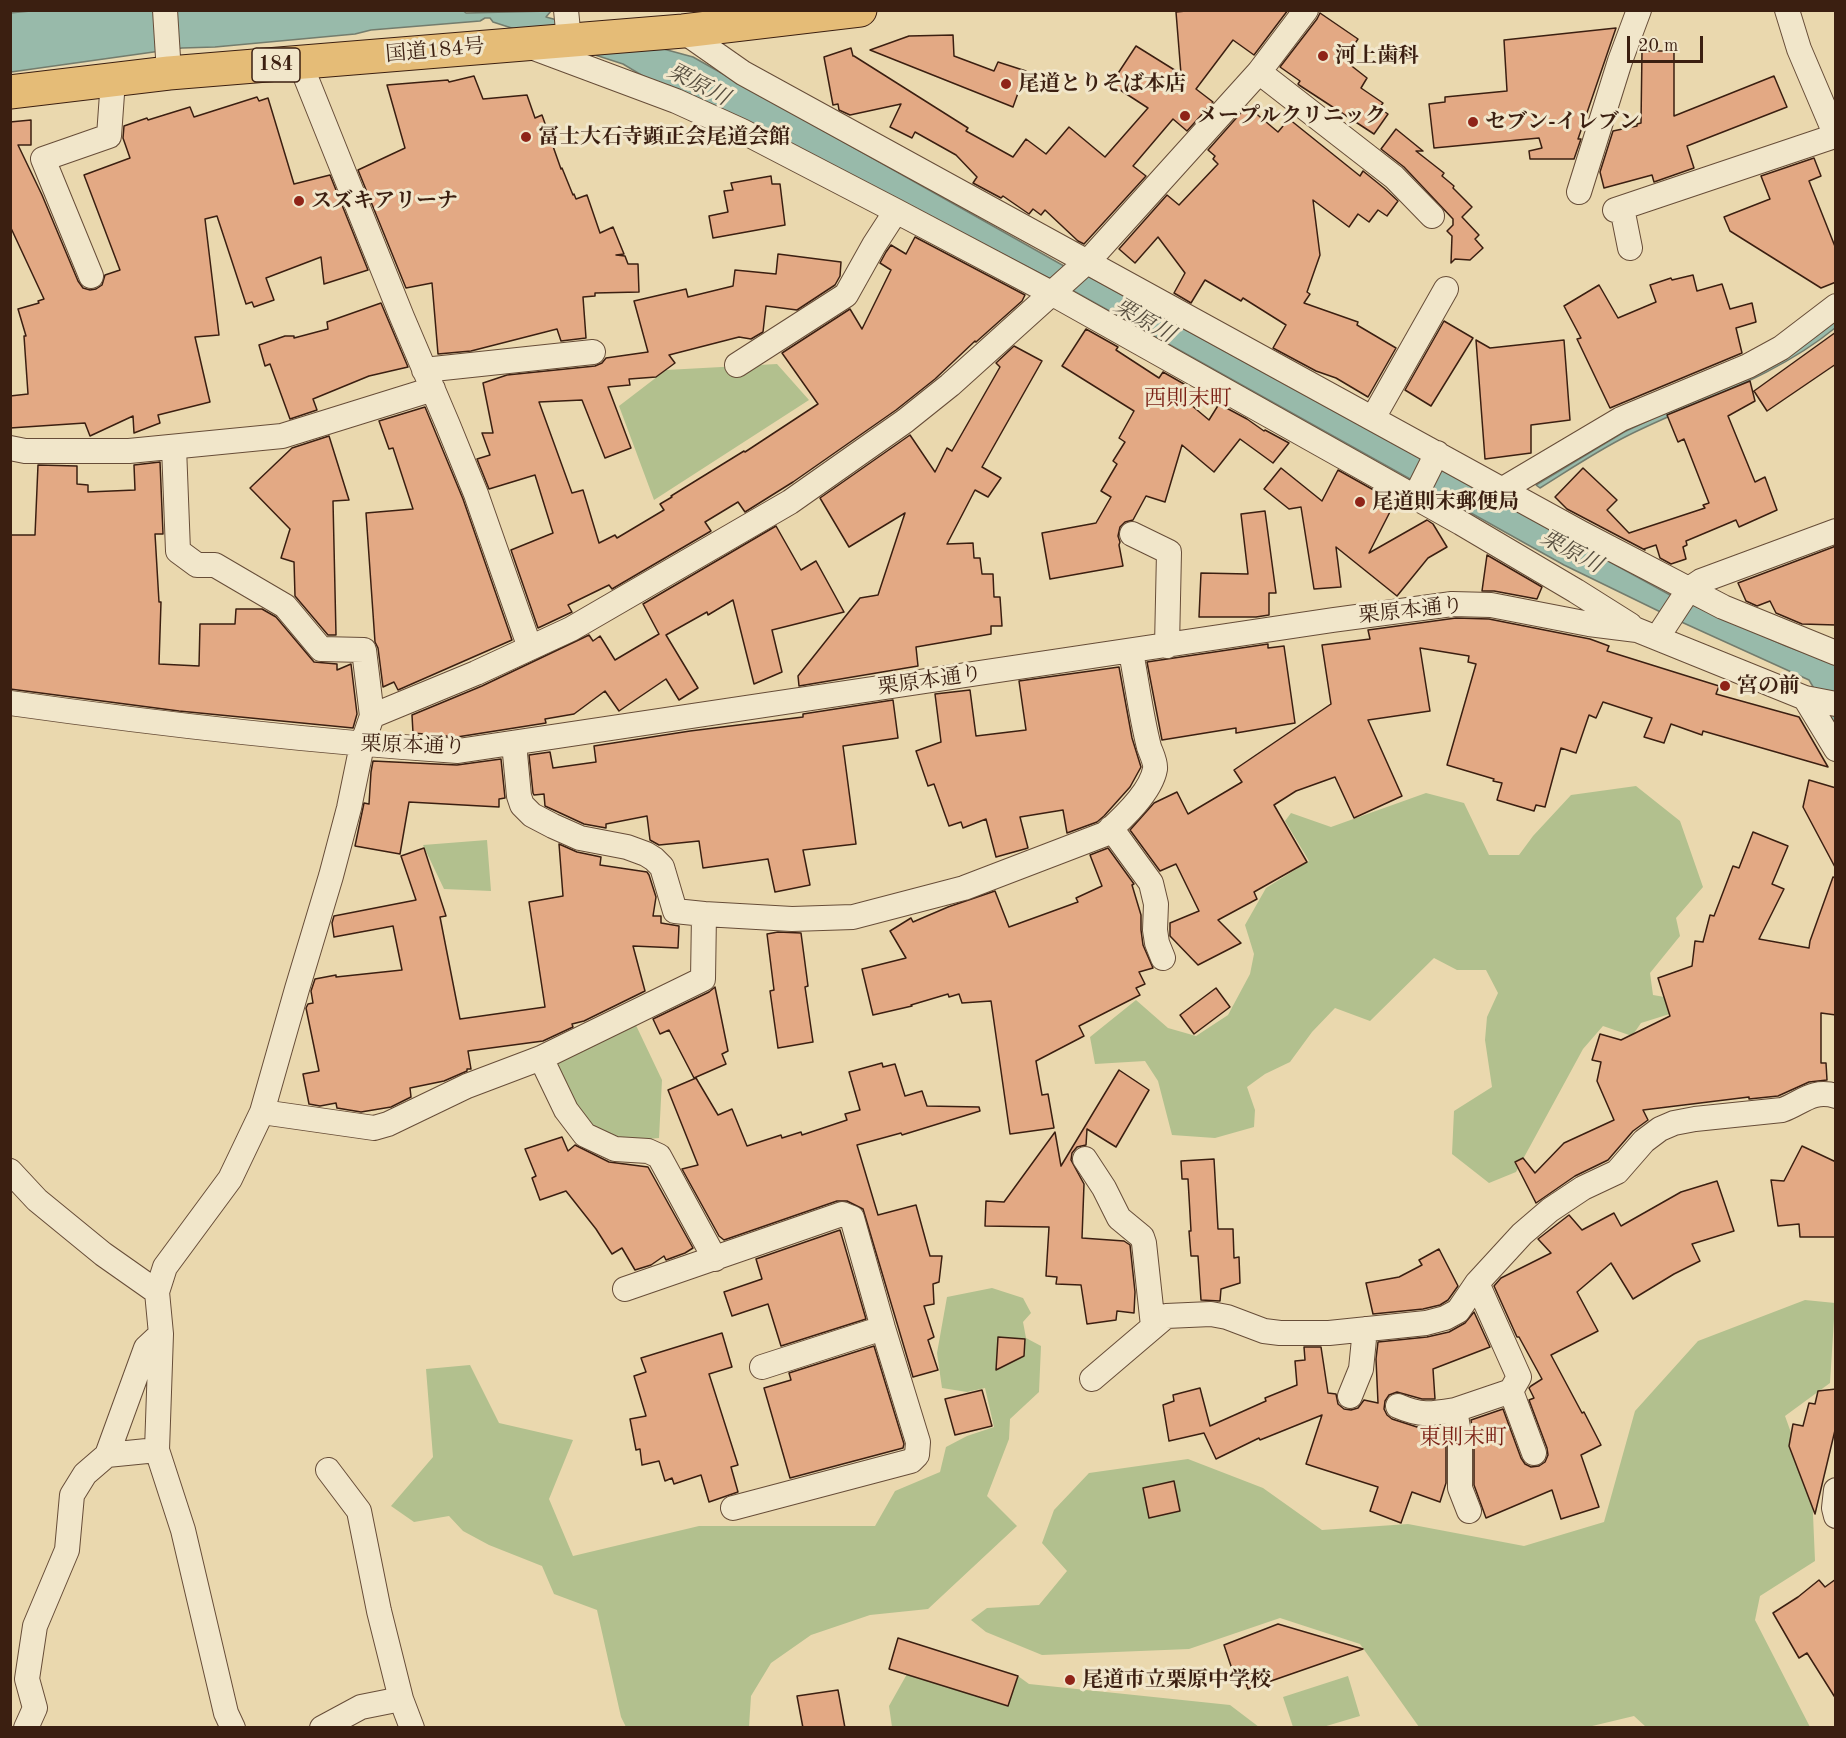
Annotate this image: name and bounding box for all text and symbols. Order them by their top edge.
scale bar [1630,24,1706,62]
street label: 国道184号 [384,34,486,68]
text: 20 m [1638,37,1678,55]
place label: 河上歯科 [1335,43,1419,69]
road number: 184 [252,48,300,82]
marker: 河上歯科 [1316,49,1330,63]
water label: 栗原川 [663,58,733,112]
place label: 尾道とりそば本店 [1018,71,1186,97]
marker: 尾道とりそば本店 [999,77,1013,91]
place label: メープルクリニック [1197,103,1386,129]
marker: メープルクリニック [1178,109,1192,123]
place label: セブン-イレブン [1485,109,1640,135]
marker: セブン-イレブン [1466,115,1480,129]
place label: 冨士大石寺顕正会尾道会館 [538,124,790,150]
marker: 冨士大石寺顕正会尾道会館 [519,130,533,144]
place label: スズキアリーナ [311,188,458,214]
marker: スズキアリーナ [292,194,306,208]
water label: 栗原川 [1109,293,1179,349]
district label: 西則末町 [1144,386,1232,412]
place label: 尾道則末郵便局 [1372,489,1519,515]
marker: 尾道則末郵便局 [1353,495,1367,509]
water label: 栗原川 [1536,525,1606,579]
street label: 栗原本通り [1357,593,1465,629]
street label: 栗原本通り [876,661,984,701]
place label: 宮の前 [1737,673,1800,699]
marker: 宮の前 [1718,679,1732,693]
street label: 栗原本通り [360,732,466,760]
district label: 東則末町 [1419,1425,1507,1451]
place label: 尾道市立栗原中学校 [1082,1667,1271,1693]
marker: 尾道市立栗原中学校 [1063,1673,1077,1687]

